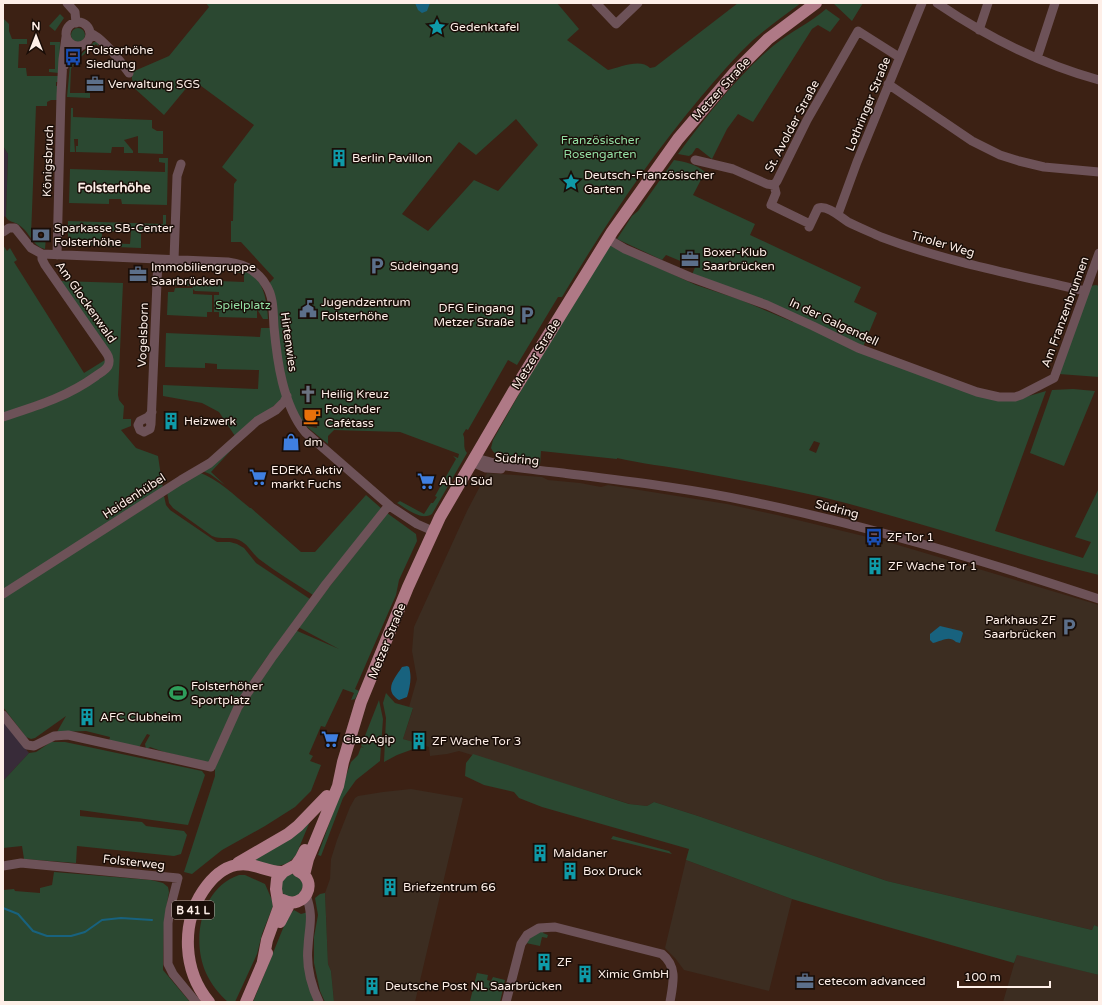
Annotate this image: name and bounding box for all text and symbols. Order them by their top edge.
north arrow [16,16,56,56]
place icon: Gedenktafel [427,17,447,37]
text: N [32,20,40,33]
place label: Gedenktafel [450,20,519,34]
place label: Folsterhöhe Siedlung [86,43,154,71]
bus stop icon: Folsterhöhe Siedlung [63,47,83,67]
street label: Metzer Straße [689,54,753,124]
street label: Lothringer Straße [843,55,893,153]
office icon: Verwaltung SGS [85,74,105,94]
place label: Verwaltung SGS [108,77,200,91]
street label: St. Avolder Straße [762,77,822,174]
street label: Königsbruch [40,125,56,197]
park label: Französischer Rosengarten [561,133,640,161]
building icon: Berlin Pavillon [329,148,349,168]
place label: Berlin Pavillon [352,151,432,165]
place label: Deutsch-Französischer Garten [584,168,715,196]
place icon: Deutsch-Französischer Garten [561,172,581,192]
district label: Folsterhöhe [77,180,151,196]
place label: Sparkasse SB-Center Folsterhöhe [54,221,174,249]
bank icon: Sparkasse SB-Center Folsterhöhe [31,225,51,245]
street label: Tiroler Weg [910,228,976,260]
place label: Boxer-Klub Saarbrücken [703,245,775,273]
office icon: Boxer-Klub Saarbrücken [680,249,700,269]
street label: Am Franzenbrunnen [1038,255,1092,369]
parking icon: Südeingang [367,256,387,276]
street label: Am Glockenwald [53,259,119,345]
place label: Südeingang [390,259,458,273]
place label: Immobiliengruppe Saarbrücken [151,260,256,288]
office icon: Immobiliengruppe Saarbrücken [128,264,148,284]
place label: Jugendzentrum Folsterhöhe [321,295,411,323]
street label: In der Galgendell [787,295,881,349]
park label: Spielplatz [215,298,271,312]
public building icon: Jugendzentrum Folsterhöhe [298,299,318,319]
place label: DFG Eingang Metzer Straße [434,301,514,329]
street label: Vogelsborn [135,302,151,368]
parking icon: DFG Eingang Metzer Straße [517,305,537,325]
street label: Hirtenwies [278,311,300,373]
street label: Metzer Straße [509,316,563,392]
church icon: Heilig Kreuz [298,384,318,404]
place label: Heilig Kreuz [321,387,389,401]
place label: Folschder Cafétass [325,402,381,430]
cafe icon: Folschder Cafétass [302,406,322,426]
building icon: Heizwerk [161,411,181,431]
place label: Heizwerk [184,414,236,428]
shop icon: dm [281,432,301,452]
place label: dm [304,435,323,449]
street label: Südring [494,450,540,468]
place label: EDEKA aktiv markt Fuchs [271,463,343,491]
supermarket icon: EDEKA aktiv markt Fuchs [248,467,268,487]
street label: Heidenhübel [100,470,168,522]
supermarket icon: ALDI Süd [416,471,436,491]
place label: ALDI Süd [439,474,493,488]
street label: Südring [814,497,860,521]
bus stop icon: ZF Tor 1 [864,527,884,547]
place label: ZF Tor 1 [887,530,934,544]
building icon: ZF Wache Tor 1 [865,556,885,576]
place label: ZF Wache Tor 1 [888,559,977,573]
street label: Metzer Straße [365,601,409,681]
place label: Parkhaus ZF Saarbrücken [984,613,1056,641]
parking icon: Parkhaus ZF Saarbrücken [1059,617,1079,637]
place label: Folsterhöher Sportplatz [191,679,263,707]
sports icon: Folsterhöher Sportplatz [168,683,188,703]
building icon: AFC Clubheim [77,707,97,727]
place label: AFC Clubheim [100,710,182,724]
supermarket icon: CiaoAgip [320,729,340,749]
building icon: ZF Wache Tor 3 [409,731,429,751]
place label: CiaoAgip [343,732,395,746]
place label: ZF Wache Tor 3 [432,734,521,748]
building icon: Maldaner [530,843,550,863]
place label: Maldaner [553,846,608,860]
street label: Folsterweg [102,852,166,872]
building icon: Box Druck [560,861,580,881]
place label: Box Druck [583,864,642,878]
building icon: Briefzentrum 66 [380,877,400,897]
place label: Briefzentrum 66 [403,880,496,894]
road number: B 41 L [172,901,214,919]
building icon: ZF [534,952,554,972]
place label: ZF [557,955,572,969]
scale bar [958,963,1050,989]
building icon: Ximic GmbH [575,964,595,984]
place label: Ximic GmbH [598,967,669,981]
text: 100 m [964,970,1001,984]
office icon: cetecom advanced [795,971,815,991]
place label: cetecom advanced [818,974,926,988]
building icon: Deutsche Post NL Saarbrücken [362,976,382,996]
place label: Deutsche Post NL Saarbrücken [385,979,562,993]

